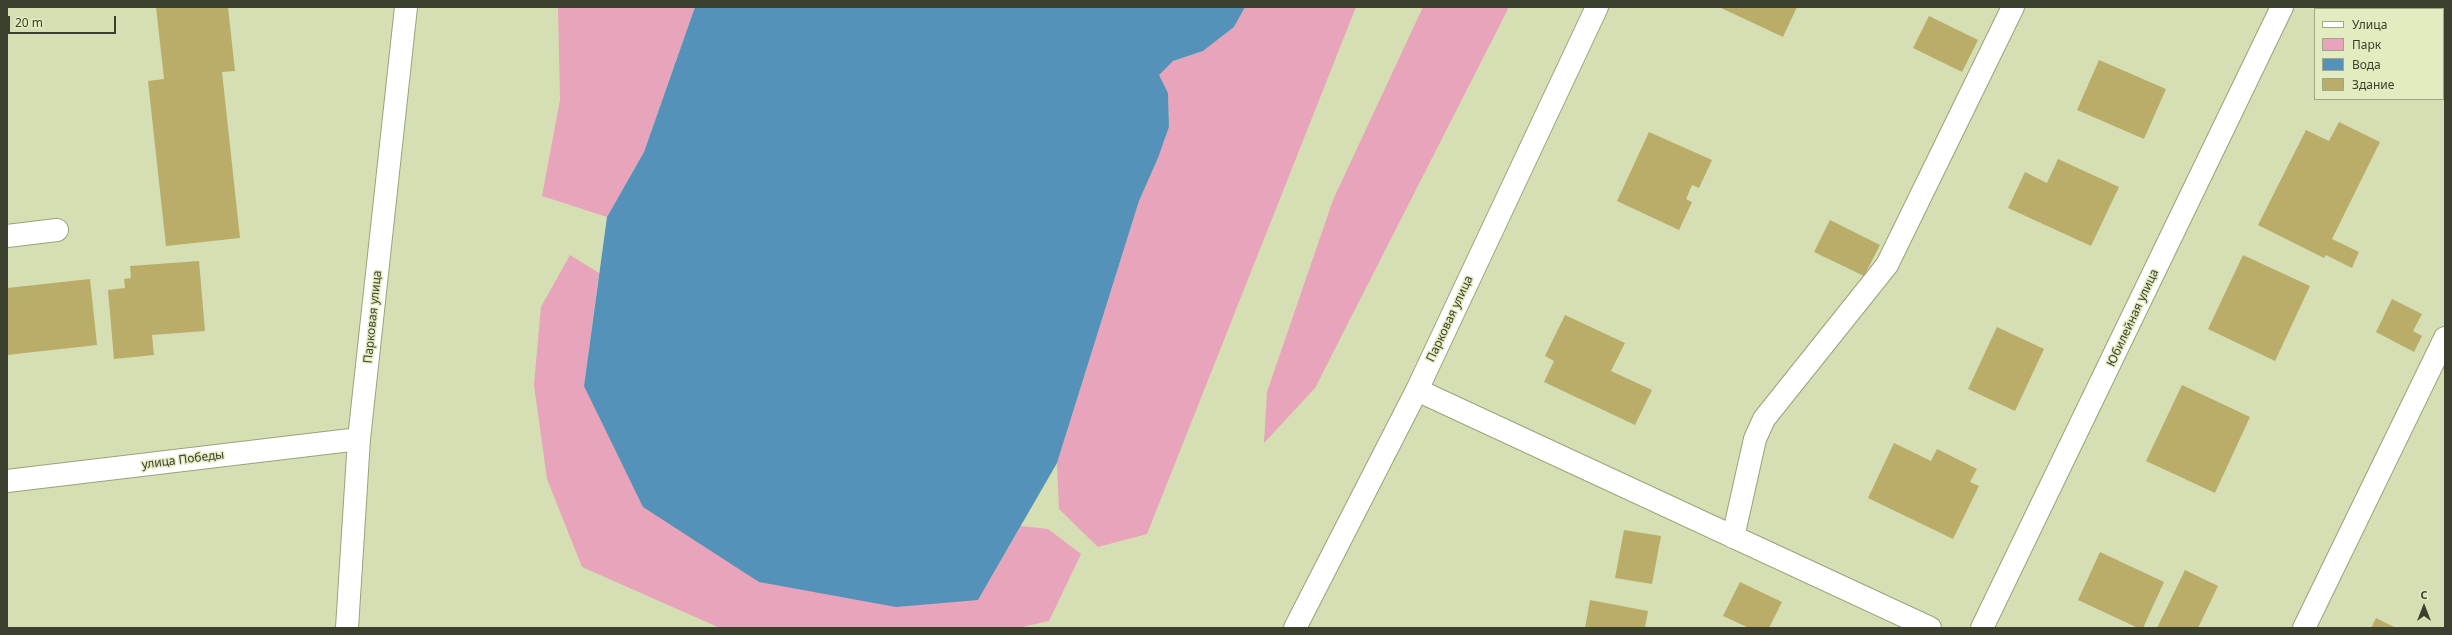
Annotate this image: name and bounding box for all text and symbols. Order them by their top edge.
scale bar [10,8,118,34]
legend [2314,8,2444,100]
text: 20 m [15,14,43,31]
text: Улица [2352,16,2387,33]
text: Парк [2352,36,2381,53]
text: Вода [2352,56,2381,73]
text: Здание [2352,76,2394,93]
street label: Юбилейная улица [2104,267,2162,369]
street label: Парковая улица [361,270,385,364]
street label: Парковая улица [1424,274,1476,364]
street label: улица Победы [141,448,225,472]
north arrow [2404,587,2444,627]
text: С [2420,587,2428,602]

